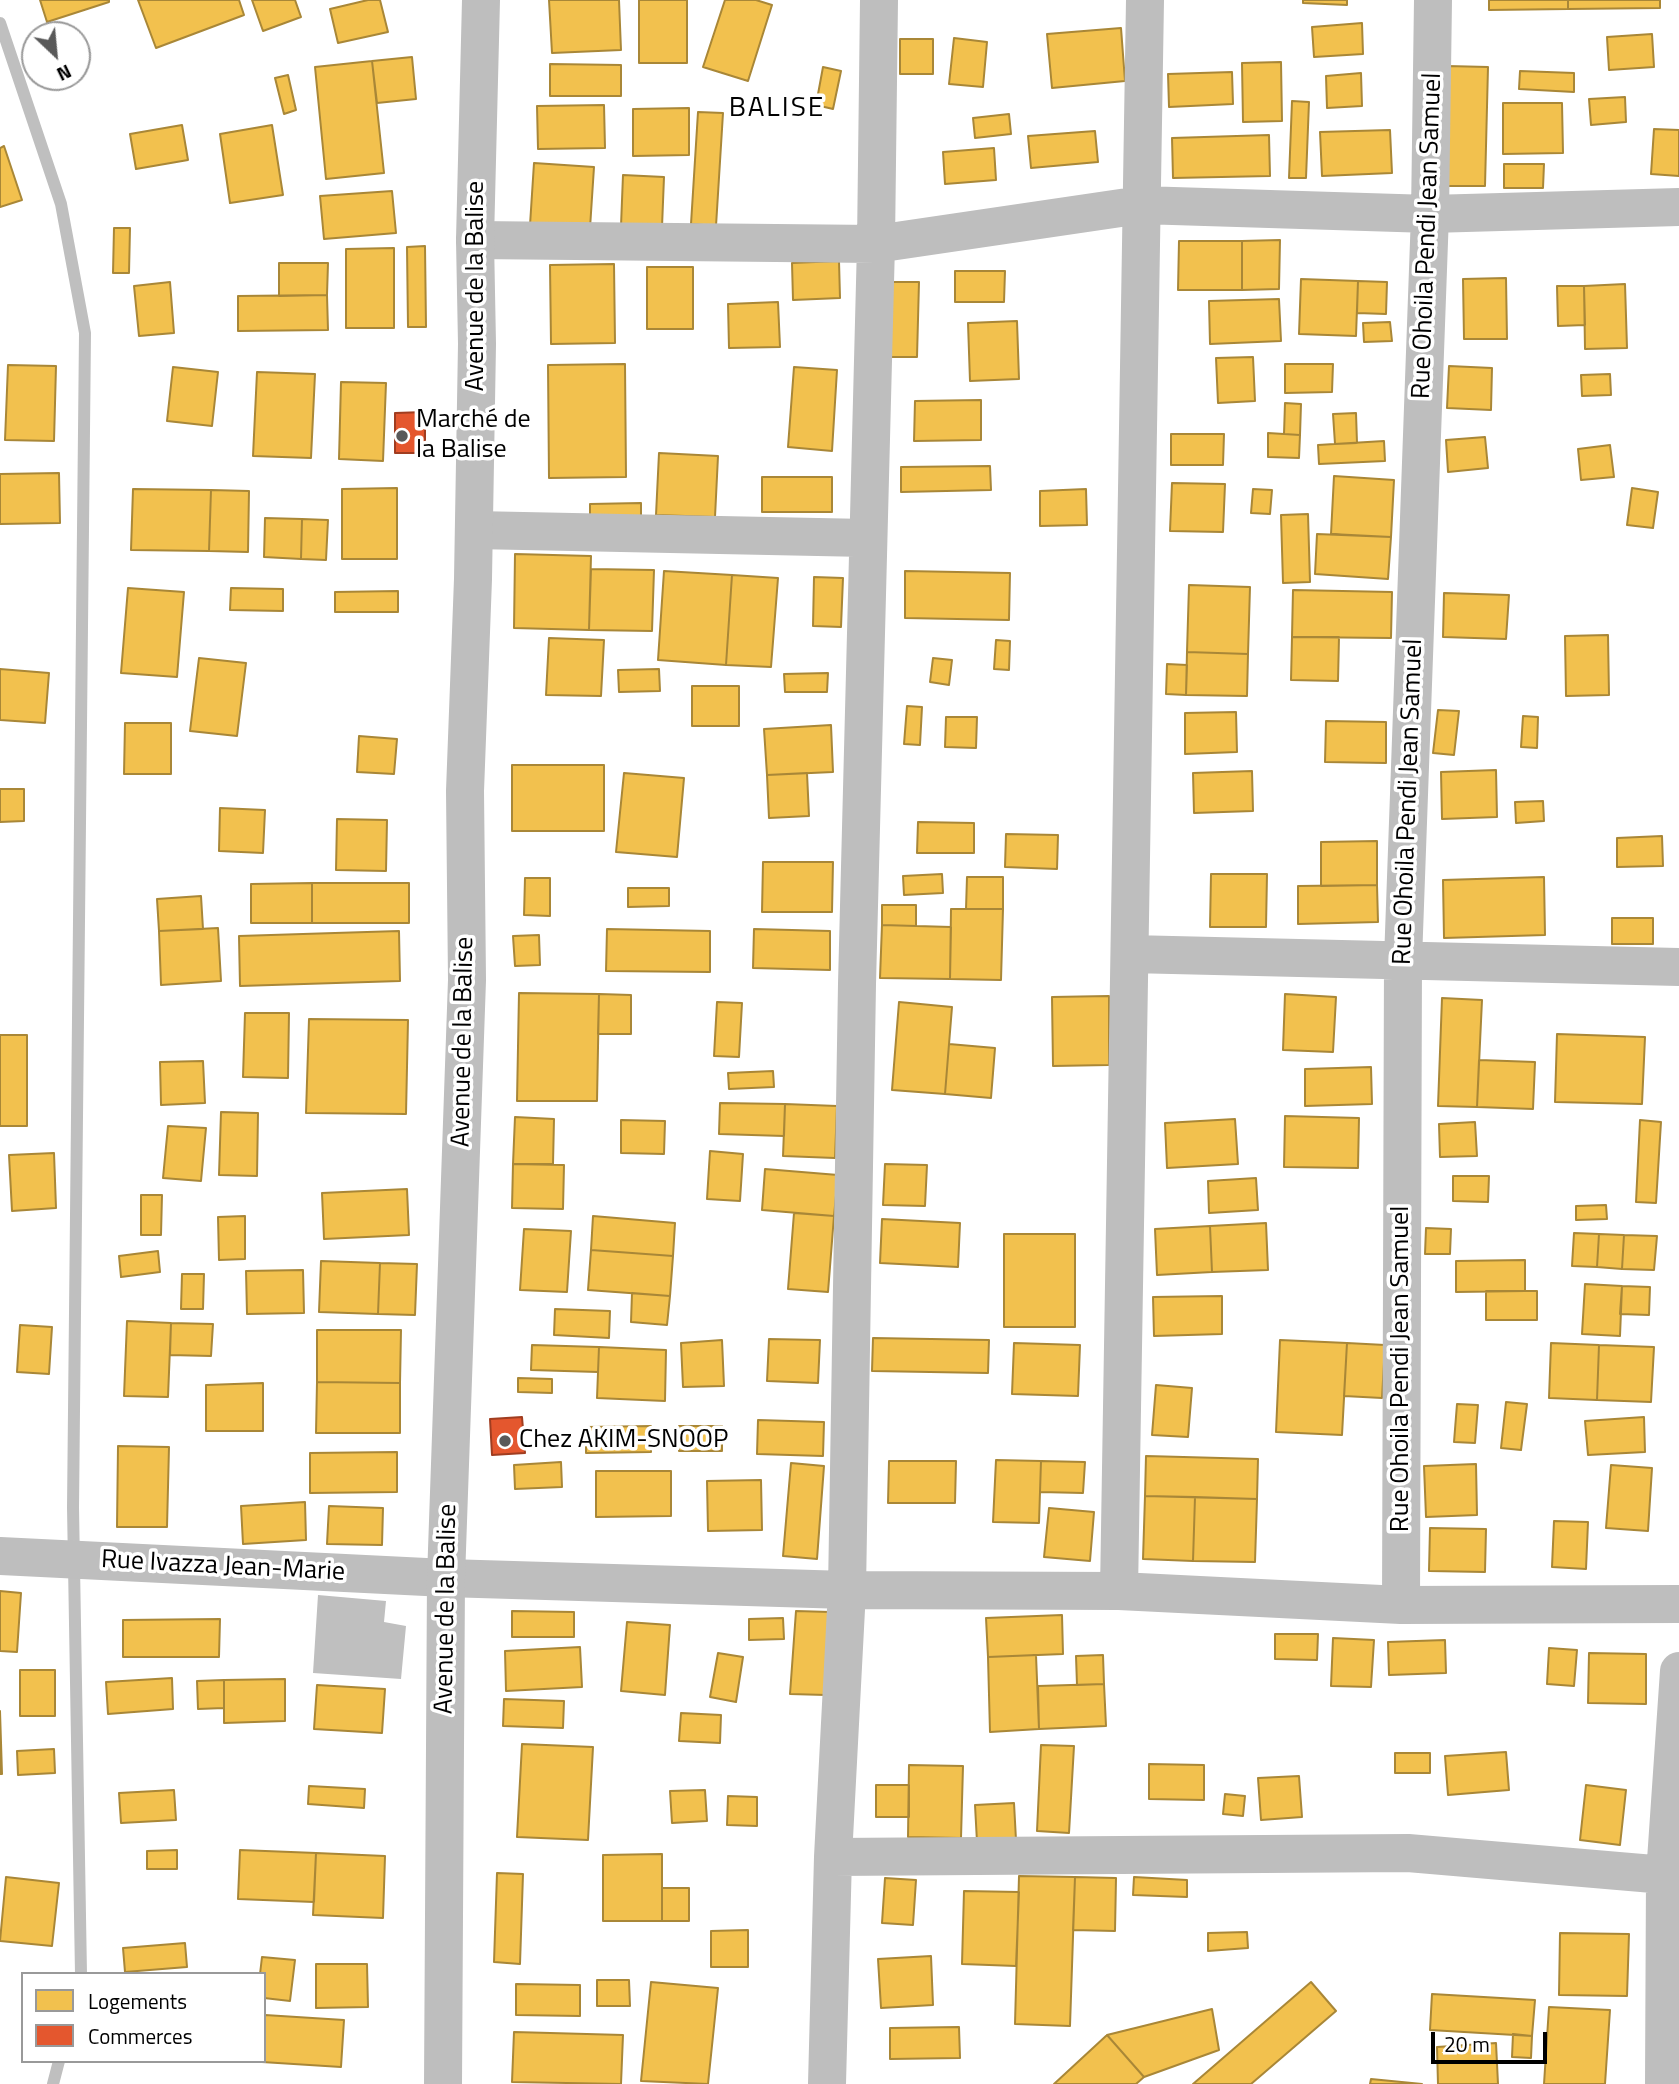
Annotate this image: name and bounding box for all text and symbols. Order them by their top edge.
north arrow [21,21,91,91]
text: N [52,58,77,89]
street label: Rue Ohoila Pendi Jean Samuel [1407,72,1449,400]
district label: BALISE [729,92,825,126]
street label: Avenue de la Balise [461,181,493,391]
place label: Marché de la Balise [416,405,531,466]
marker: Marché de la Balise [394,428,410,444]
street label: Rue Ohoila Pendi Jean Samuel [1388,638,1430,966]
street label: Avenue de la Balise [447,937,481,1147]
street label: Rue Ohoila Pendi Jean Samuel [1386,1206,1418,1532]
place label: Chez AKIM-SNOOP [519,1425,728,1457]
marker: Chez AKIM-SNOOP [497,1433,513,1449]
street label: Avenue de la Balise [430,1504,464,1714]
street label: Rue Ivazza Jean-Marie [100,1545,346,1589]
legend [21,1972,266,2063]
text: Logements [88,1985,187,2017]
scale bar [1434,2018,1550,2062]
text: Commerces [88,2020,192,2052]
text: 20 m [1444,2028,1490,2060]

